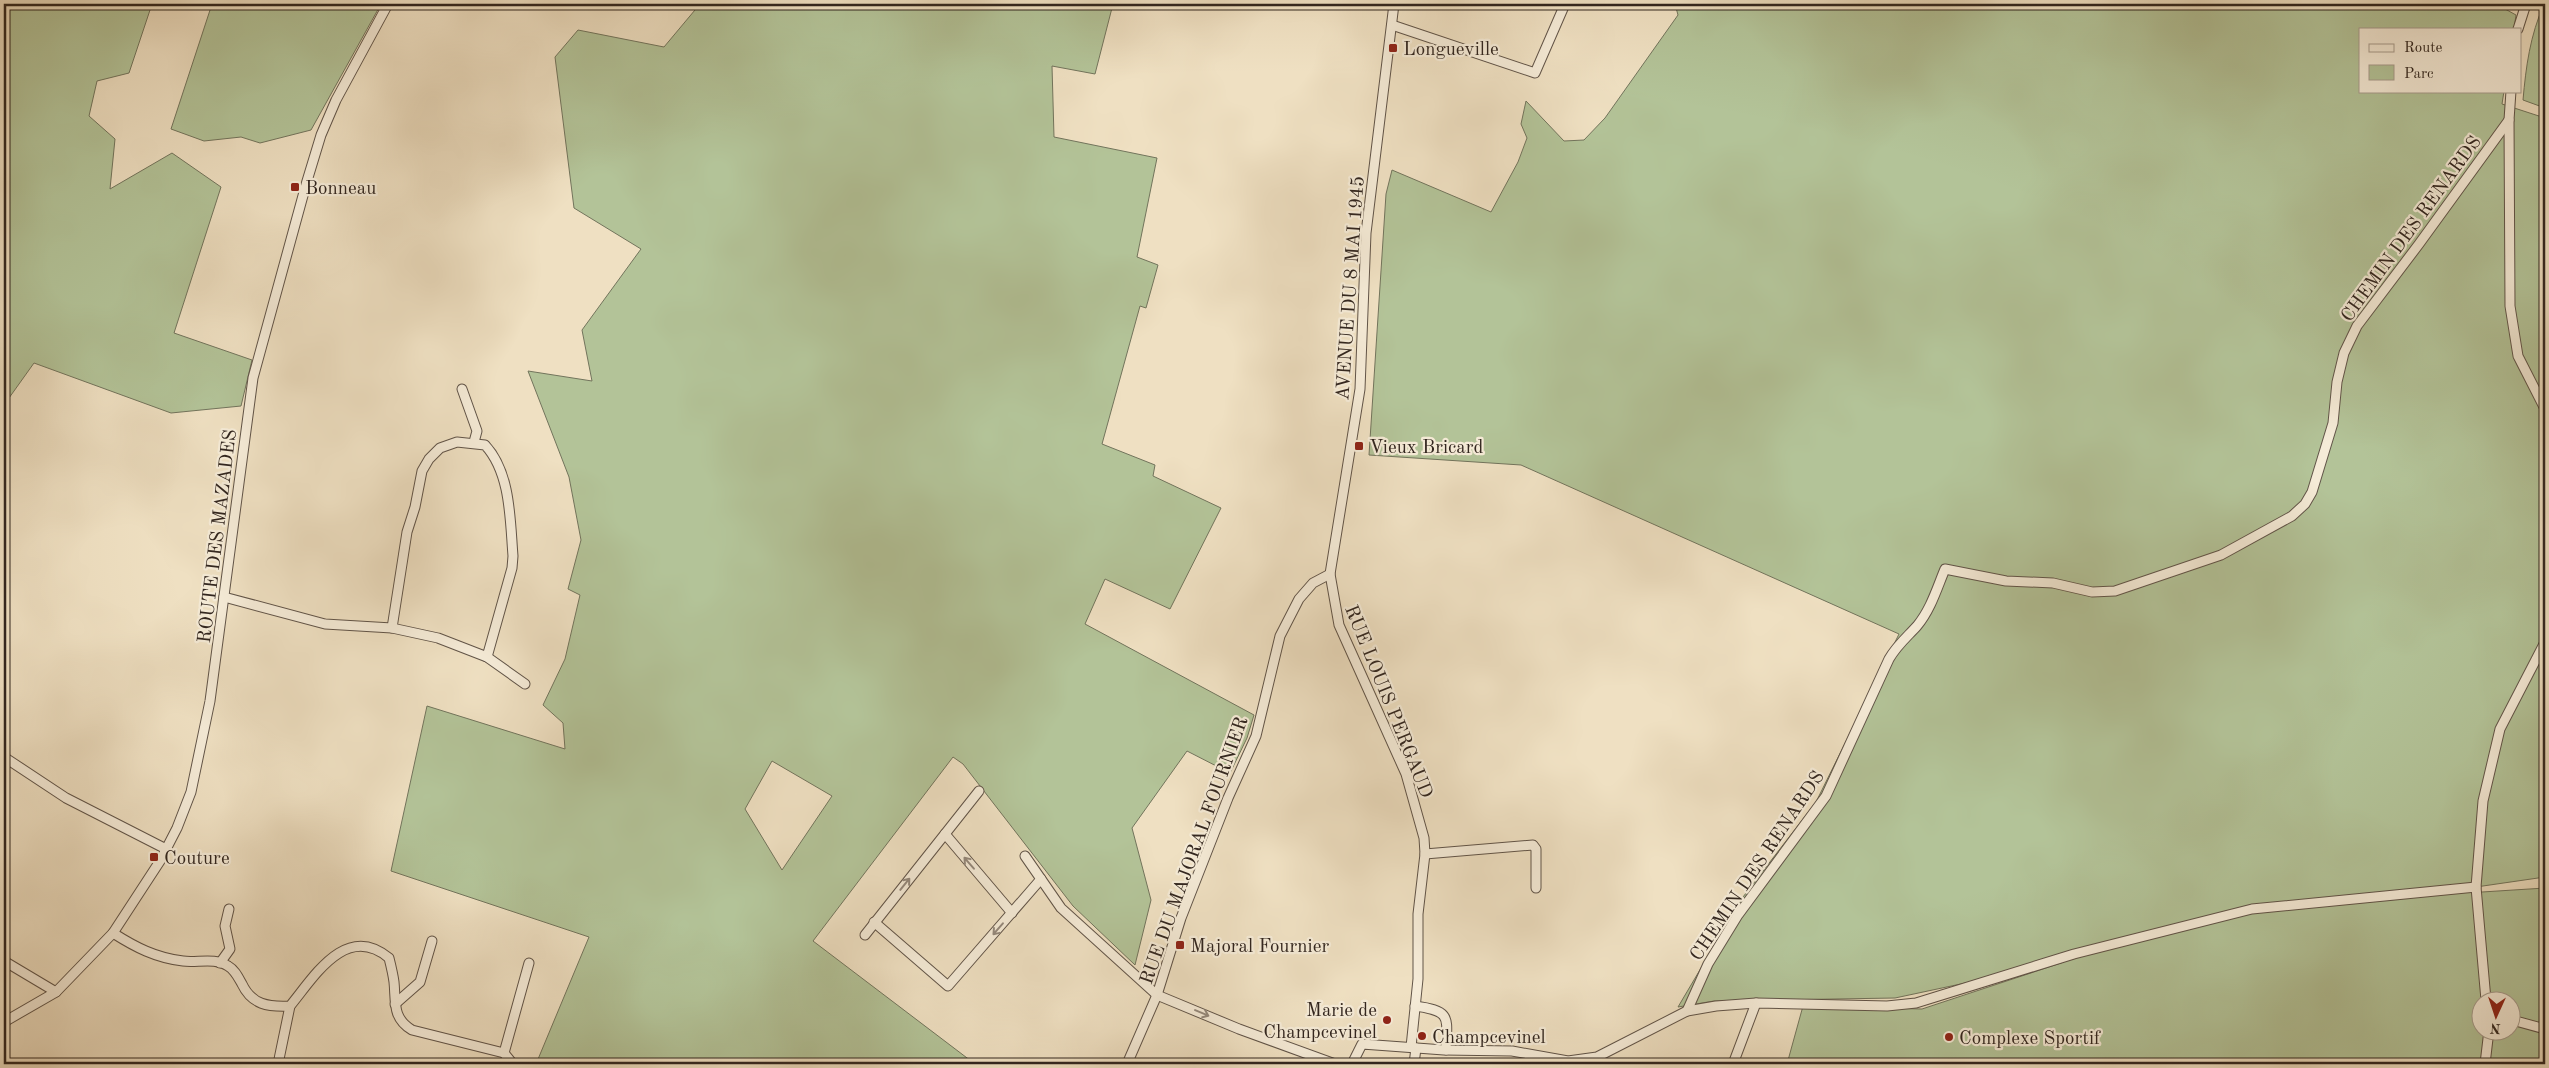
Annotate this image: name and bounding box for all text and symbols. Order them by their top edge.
legend [2359,28,2522,92]
place label: Longueville [1403,41,1499,60]
text: Route [2404,41,2442,56]
marker: Longueville [1387,42,1399,54]
text: Parc [2404,67,2434,82]
street label: CHEMIN DES RENARDS [2338,133,2486,326]
street label: AVENUE DU 8 MAI 1945 [1334,175,1369,401]
place label: Bonneau [305,180,376,199]
marker: Bonneau [289,181,301,193]
street label: ROUTE DES MAZADES [196,428,241,644]
place label: Vieux Bricard [1369,439,1484,458]
marker: Vieux Bricard [1353,440,1365,452]
street label: RUE LOUIS PERGAUD [1340,603,1435,801]
street label: RUE DU MAJORAL FOURNIER [1138,714,1253,987]
street label: CHEMIN DES RENARDS [1687,768,1829,965]
place label: Couture [164,850,230,869]
marker: Couture [148,851,160,863]
one-way arrow [963,856,974,869]
one-way arrow [899,878,910,891]
one-way arrow [992,922,1003,935]
place label: Majoral Fournier [1190,938,1329,957]
marker: Majoral Fournier [1174,939,1186,951]
north arrow [2472,990,2522,1040]
place label: Marie de Champcevinel [1263,1002,1377,1043]
one-way arrow [1194,1009,1209,1018]
marker: Marie de Champcevinel [1381,1014,1393,1026]
text: N [2489,1021,2501,1035]
place label: Champcevinel [1432,1029,1546,1048]
marker: Champcevinel [1416,1030,1428,1042]
place label: Complexe Sportif [1959,1030,2101,1049]
marker: Complexe Sportif [1943,1031,1955,1043]

